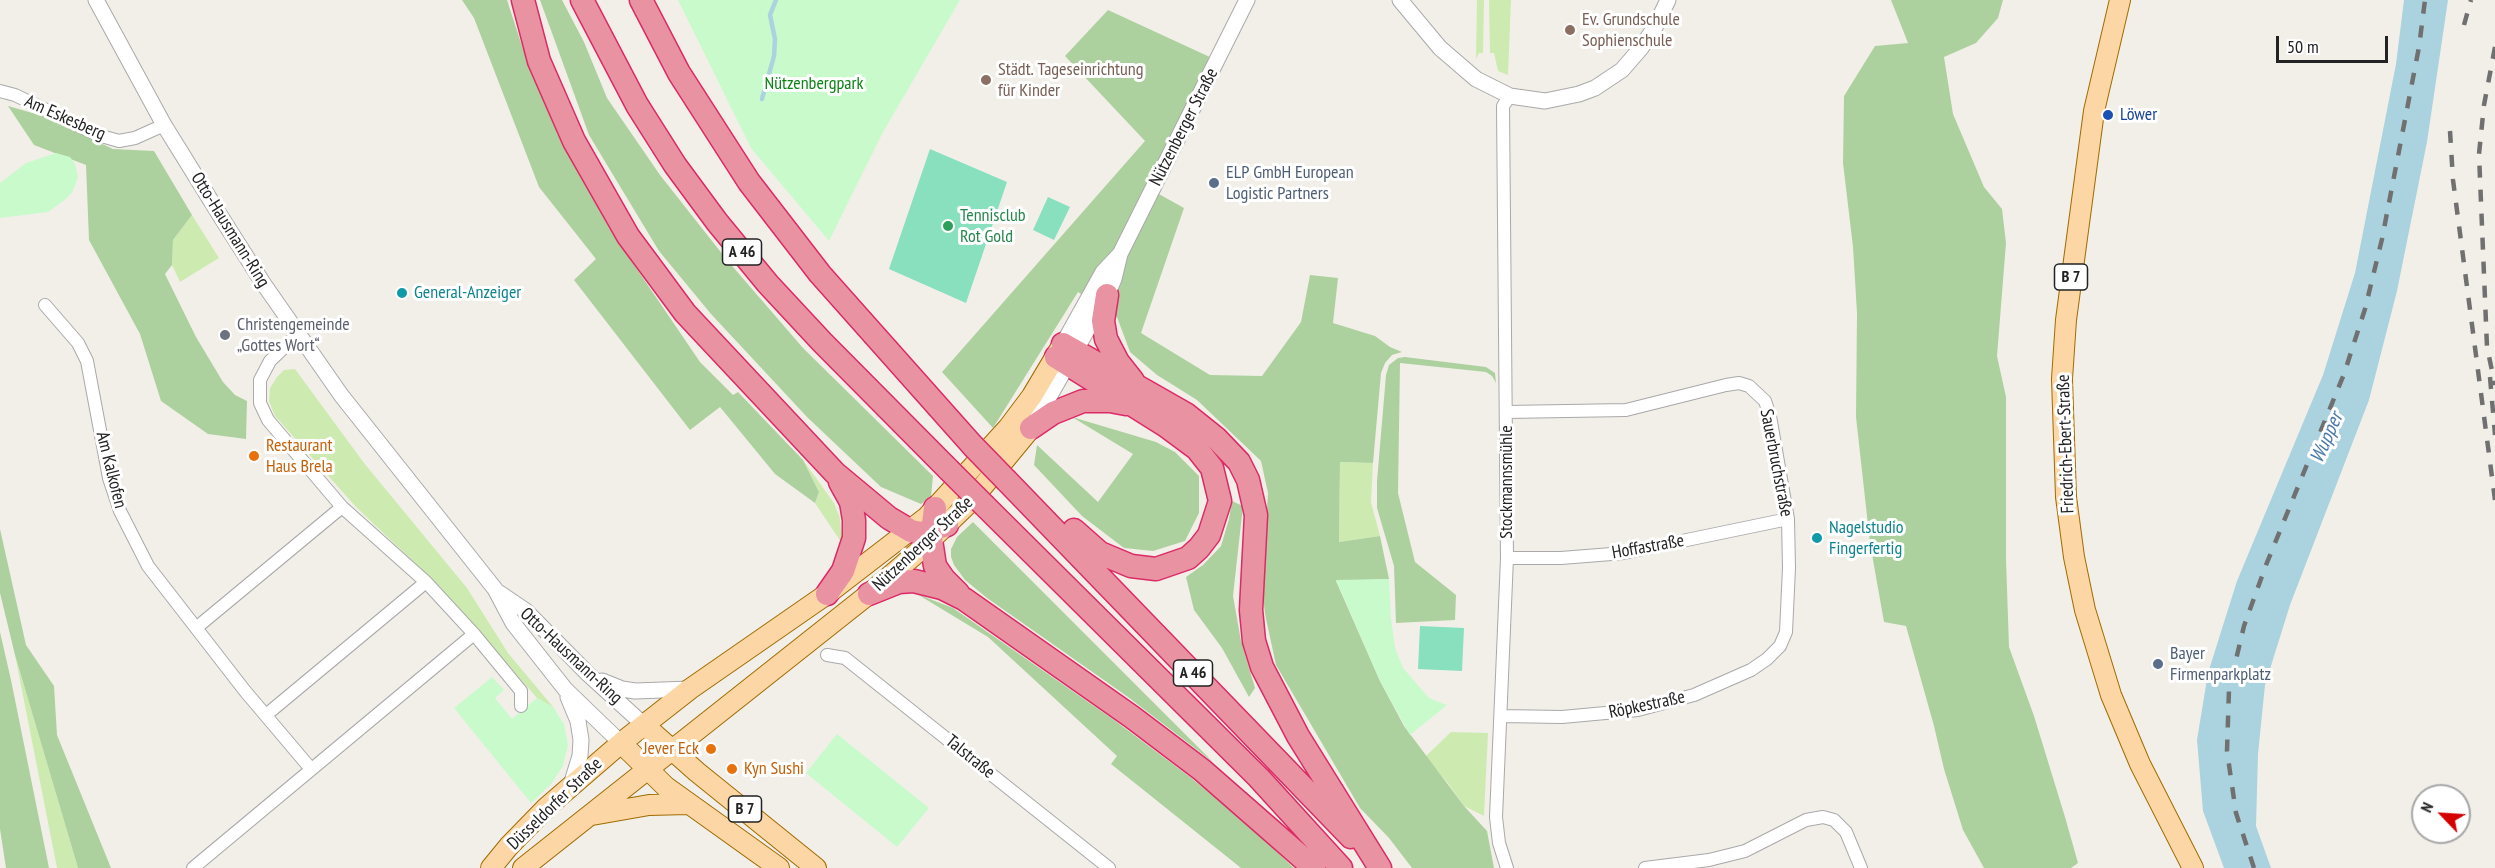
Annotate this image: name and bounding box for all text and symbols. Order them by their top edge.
place label: Ev. Grundschule Sophienschule [1582,9,1680,52]
marker: Ev. Grundschule Sophienschule [1563,23,1577,37]
scale bar [2279,24,2392,62]
text: 50 m [2287,35,2319,58]
place label: Städt. Tageseinrichtung für Kinder [998,59,1143,101]
street label: Nützenberger Straße [1145,65,1223,189]
park label: Nützenbergpark [765,73,863,95]
marker: Städt. Tageseinrichtung für Kinder [979,73,993,87]
street label: Am Eskesberg [21,91,109,145]
place label: Löwer [2120,104,2157,126]
marker: Löwer [2101,108,2115,122]
place label: ELP GmbH European Logistic Partners [1226,162,1354,204]
street label: Otto-Hausmann-Ring [186,168,274,292]
marker: ELP GmbH European Logistic Partners [1207,176,1221,190]
place label: Tennisclub Rot Gold [960,205,1026,248]
marker: Tennisclub Rot Gold [941,219,955,233]
road number: A 46 [722,239,762,265]
road number: B 7 [2054,264,2088,290]
place label: General-Anzeiger [414,282,521,304]
marker: General-Anzeiger [395,286,409,300]
place label: Christengemeinde „Gottes Wort“ [237,314,350,356]
marker: Christengemeinde „Gottes Wort“ [218,328,232,342]
street label: Friedrich-Ebert-Straße [2053,374,2079,514]
street label: Sauerbruchstraße [1755,407,1797,519]
water label: Wupper [2305,409,2349,467]
street label: Stockmannsmühle [1496,425,1518,539]
street label: Am Kalkofen [91,429,131,511]
place label: Restaurant Haus Brela [266,435,333,478]
marker: Restaurant Haus Brela [247,449,261,463]
street label: Nützenberger Straße [868,492,978,596]
place label: Nagelstudio Fingerfertig [1829,517,1904,560]
street label: Hoffastraße [1610,530,1686,564]
marker: Nagelstudio Fingerfertig [1810,531,1824,545]
street label: Otto-Hausmann-Ring [516,603,626,709]
place label: Bayer Firmenparkplatz [2170,643,2271,686]
marker: Bayer Firmenparkplatz [2151,657,2165,671]
road number: A 46 [1174,660,1212,686]
street label: Röpkestraße [1607,686,1687,724]
street label: Talstraße [941,731,999,783]
place label: Jever Eck [643,738,699,760]
marker: Jever Eck [704,742,718,756]
street label: Düsseldorfer Straße [503,753,607,855]
place label: Kyn Sushi [744,758,804,780]
marker: Kyn Sushi [725,762,739,776]
north arrow [2411,784,2471,844]
road number: B 7 [728,796,762,822]
text: N [2416,799,2437,815]

